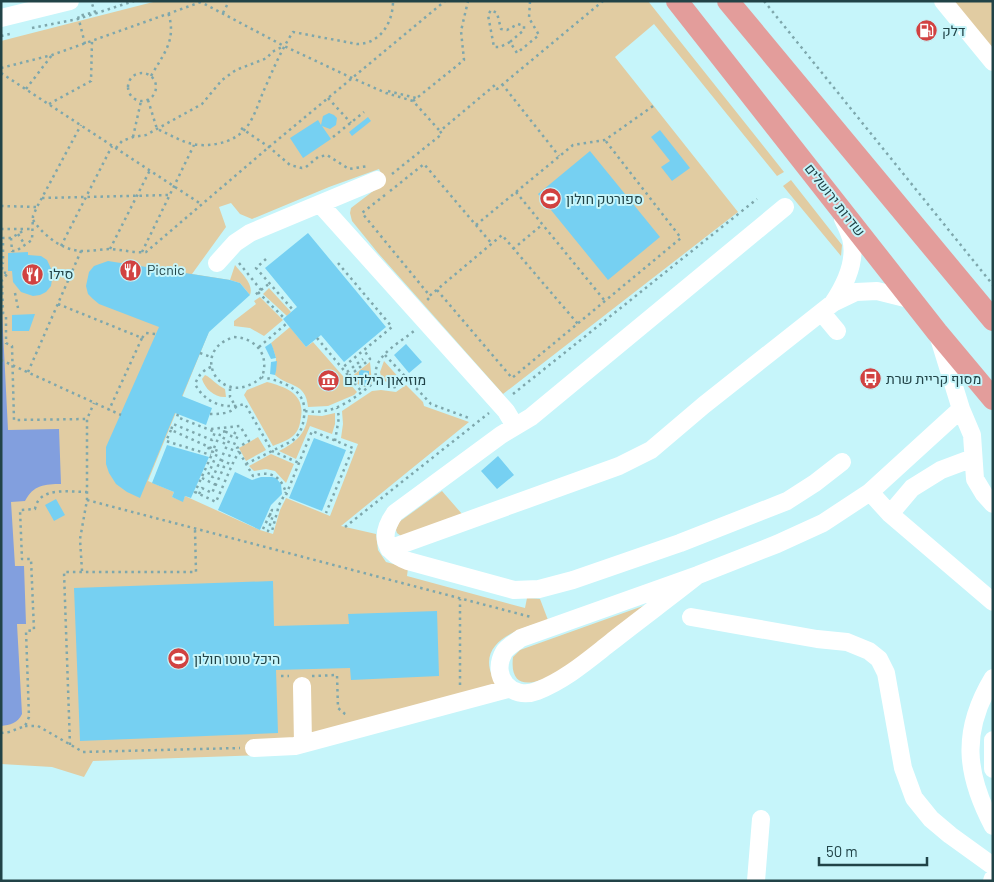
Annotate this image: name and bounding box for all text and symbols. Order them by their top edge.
fuel station icon: דלק [914,19,938,43]
place label: דלק [942,22,965,39]
street label: שדרות ירושלים [802,160,869,239]
sports icon: ספורטק חולון [538,187,562,211]
place label: ספורטק חולון [566,190,643,207]
restaurant icon: Picnic [119,258,143,282]
place label: Picnic [147,261,185,278]
restaurant icon: סילו [21,262,45,286]
place label: סילו [49,265,73,282]
bus stop icon: מסוף קריית שרת [858,367,882,391]
museum icon: מוזיאון הילדים [316,368,340,392]
place label: מסוף קריית שרת [886,370,981,387]
place label: מוזיאון הילדים [344,371,426,388]
sports icon: היכל טוטו חולון [166,647,190,671]
place label: היכל טוטו חולון [194,650,280,667]
scale bar [819,834,926,866]
text: 50 m [826,842,858,860]

